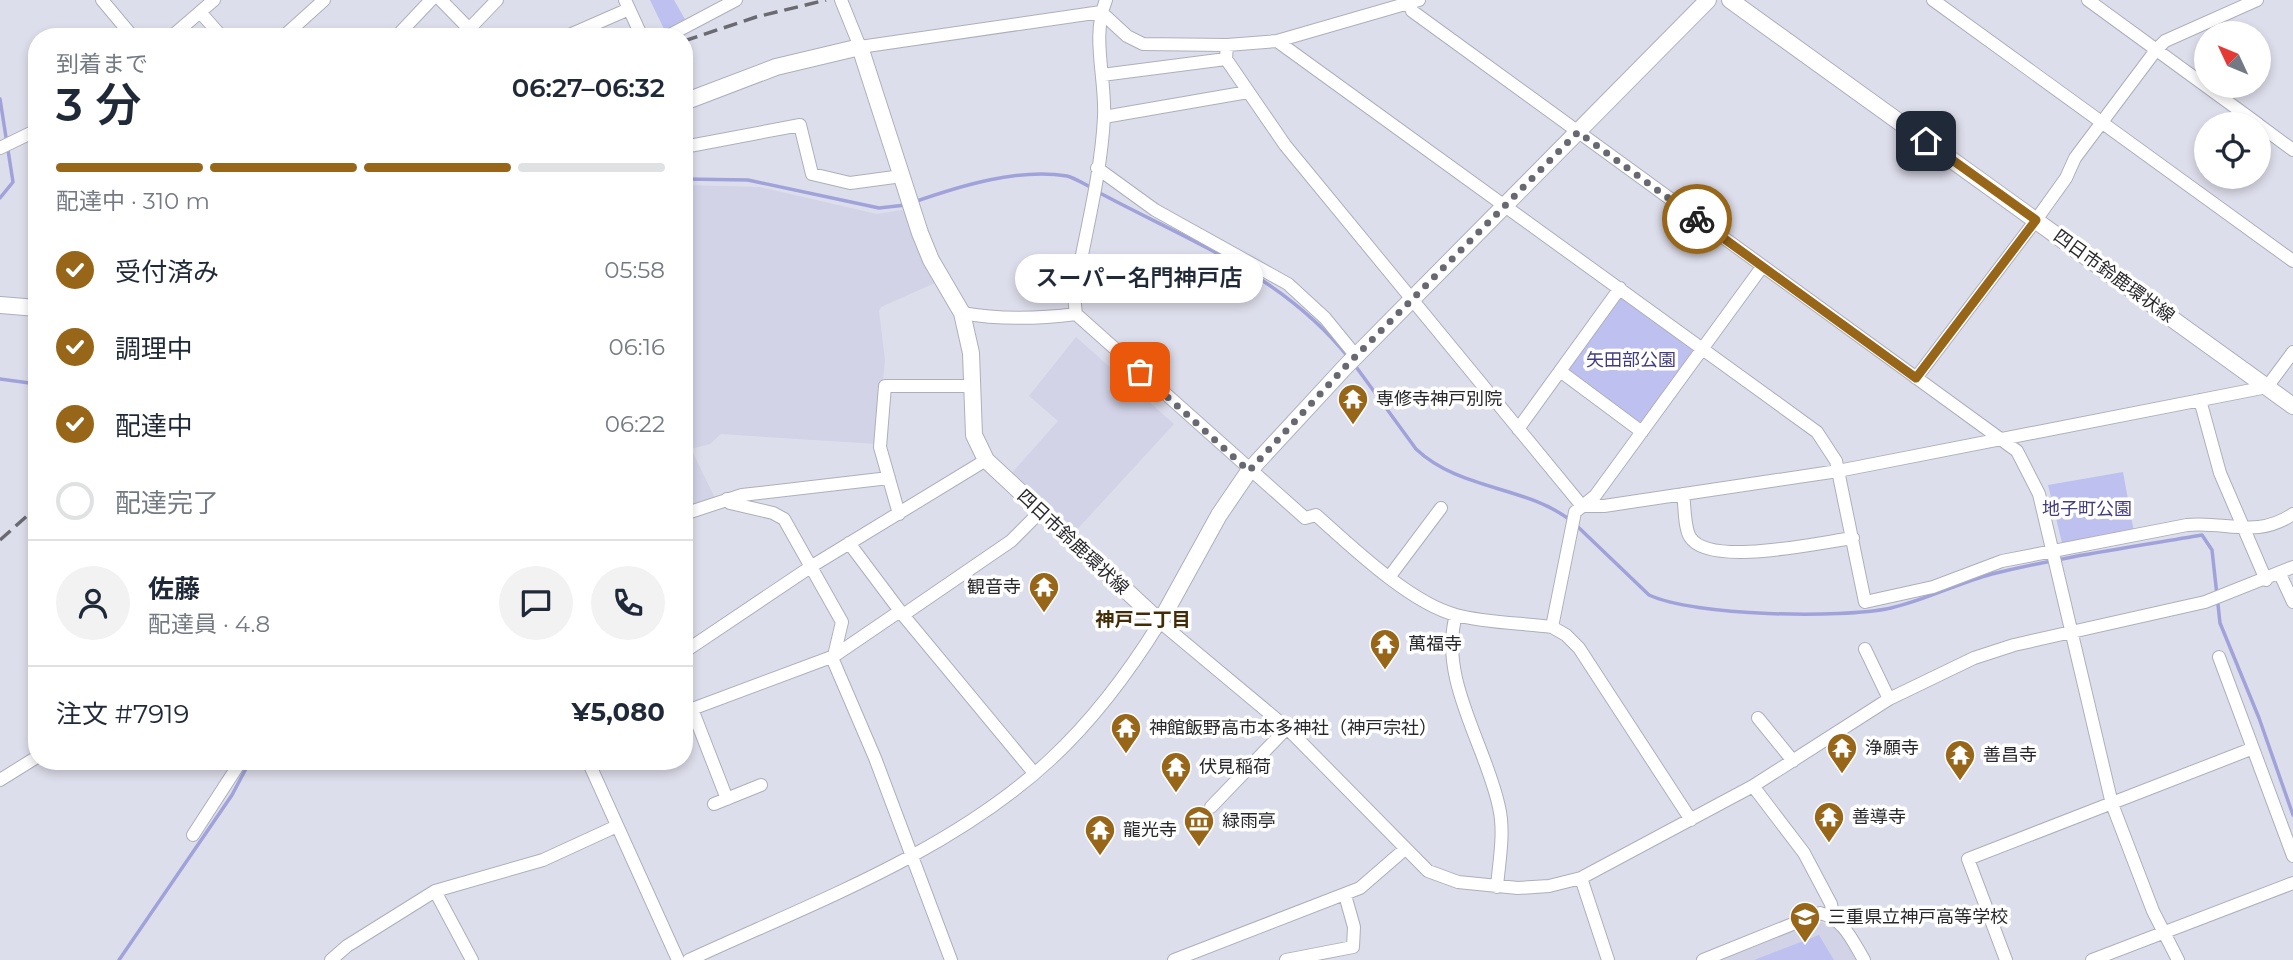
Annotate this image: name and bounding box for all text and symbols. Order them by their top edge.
north arrow [2194,21,2272,98]
map controls [2194,21,2271,189]
text: 到着まで [56,50,148,78]
text: 06:27–06:32 [512,72,665,104]
text: 3 分 [56,76,141,133]
pin [1896,111,1956,171]
button: locate [2194,112,2271,189]
icon: home [1907,122,1945,160]
courier [1662,184,1732,254]
text: 配達中 · 310 m [56,187,210,215]
icon: bike [1678,200,1716,238]
street label: 四日市鈴鹿環状線 [2049,225,2179,327]
icon: check [56,251,94,289]
callout: スーパー名門神戸店 [1016,253,1264,302]
text: 受付済み [115,256,219,288]
text: 05:58 [604,256,665,284]
text: スーパー名門神戸店 [1036,264,1242,292]
icon: check [56,328,94,366]
text: 調理中 [115,333,193,365]
text: 06:16 [609,333,665,361]
pin [1110,342,1170,402]
park label: 矢田部公園 [1586,349,1676,371]
icon: bag [1121,353,1159,391]
temple icon: 専修寺神戸別院 [1336,382,1370,426]
place label: 専修寺神戸別院 [1376,388,1502,410]
icon: check [56,405,94,443]
text: 配達中 [115,410,193,442]
text: 06:22 [605,410,665,438]
street label: 四日市鈴鹿環状線 [1013,485,1133,599]
text: 配達完了 [115,487,219,519]
park label: 地子町公園 [2042,498,2132,520]
button: person [56,566,130,640]
button: chat [499,566,573,640]
button: phone [591,566,665,640]
temple icon: 観音寺 [1027,570,1061,614]
text: 佐藤 [148,573,200,605]
place label: 観音寺 [967,576,1021,598]
district label: 神戸二丁目 [1095,608,1191,631]
text: 配達員 · 4.8 [148,610,270,638]
temple icon: 萬福寺 [1368,627,1402,671]
place label: 萬福寺 [1408,633,1462,655]
text: ¥5,080 [571,696,665,728]
text: 注文 #7919 [56,698,189,730]
temple icon: 神館飯野高市本多神社（神戸宗社） [1109,711,1143,755]
place label: 神館飯野高市本多神社（神戸宗社） [1149,717,1437,739]
temple icon: 浄願寺 [1825,731,1859,775]
place label: 浄願寺 [1865,737,1919,759]
temple icon: 善昌寺 [1943,738,1977,782]
place label: 善昌寺 [1983,744,2037,766]
temple icon: 伏見稲荷 [1159,750,1193,794]
place label: 伏見稲荷 [1199,756,1271,778]
temple icon: 善導寺 [1812,800,1846,844]
museum icon: 緑雨亭 [1182,804,1216,848]
place label: 善導寺 [1852,806,1906,828]
place label: 緑雨亭 [1222,810,1276,832]
temple icon: 龍光寺 [1083,813,1117,857]
place label: 龍光寺 [1123,819,1177,841]
school or university icon: 三重県立神戸高等学校 [1788,900,1822,944]
place label: 三重県立神戸高等学校 [1828,906,2008,928]

